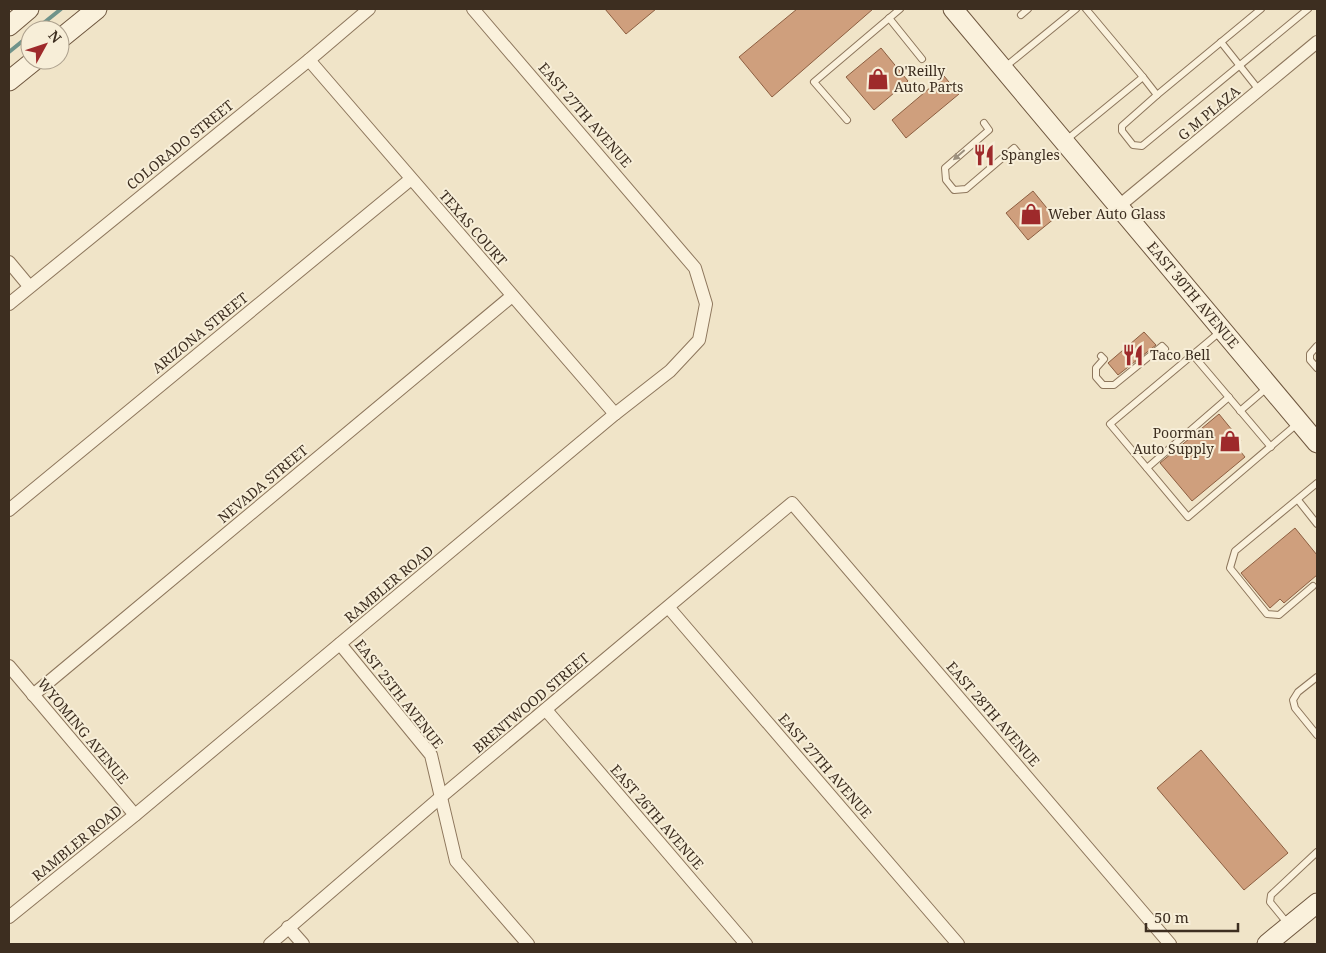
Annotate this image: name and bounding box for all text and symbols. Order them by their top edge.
north arrow [20,20,70,70]
text: N [45,26,66,47]
street label: EAST 27TH AVENUE [534,58,637,171]
place label: O'Reilly Auto Parts [894,61,963,96]
shop icon: O'Reilly Auto Parts [865,66,891,92]
street label: G M PLAZA [1174,81,1244,144]
street label: COLORADO STREET [122,95,237,194]
restaurant icon: Spangles [971,142,997,168]
place label: Spangles [1001,145,1060,164]
one-way arrow [952,150,965,161]
street label: TEXAS COURT [435,186,512,270]
shop icon: Weber Auto Glass [1018,201,1044,227]
place label: Weber Auto Glass [1048,204,1166,223]
street label: EAST 30TH AVENUE [1143,237,1244,352]
street label: ARIZONA STREET [148,288,252,377]
restaurant icon: Taco Bell [1120,342,1146,368]
place label: Taco Bell [1150,345,1211,364]
place label: Poorman Auto Supply [1133,423,1214,458]
shop icon: Poorman Auto Supply [1217,428,1243,454]
street label: NEVADA STREET [214,440,312,527]
street label: RAMBLER ROAD [340,541,437,626]
street label: EAST 25TH AVENUE [351,635,448,752]
street label: BRENTWOOD STREET [468,648,593,757]
street label: EAST 28TH AVENUE [942,657,1045,770]
street label: WYOMING AVENUE [34,674,133,788]
street label: EAST 27TH AVENUE [774,709,877,822]
street label: EAST 26TH AVENUE [606,760,709,873]
street label: RAMBLER ROAD [28,800,126,885]
scale bar [1146,900,1238,932]
text: 50 m [1154,907,1189,927]

